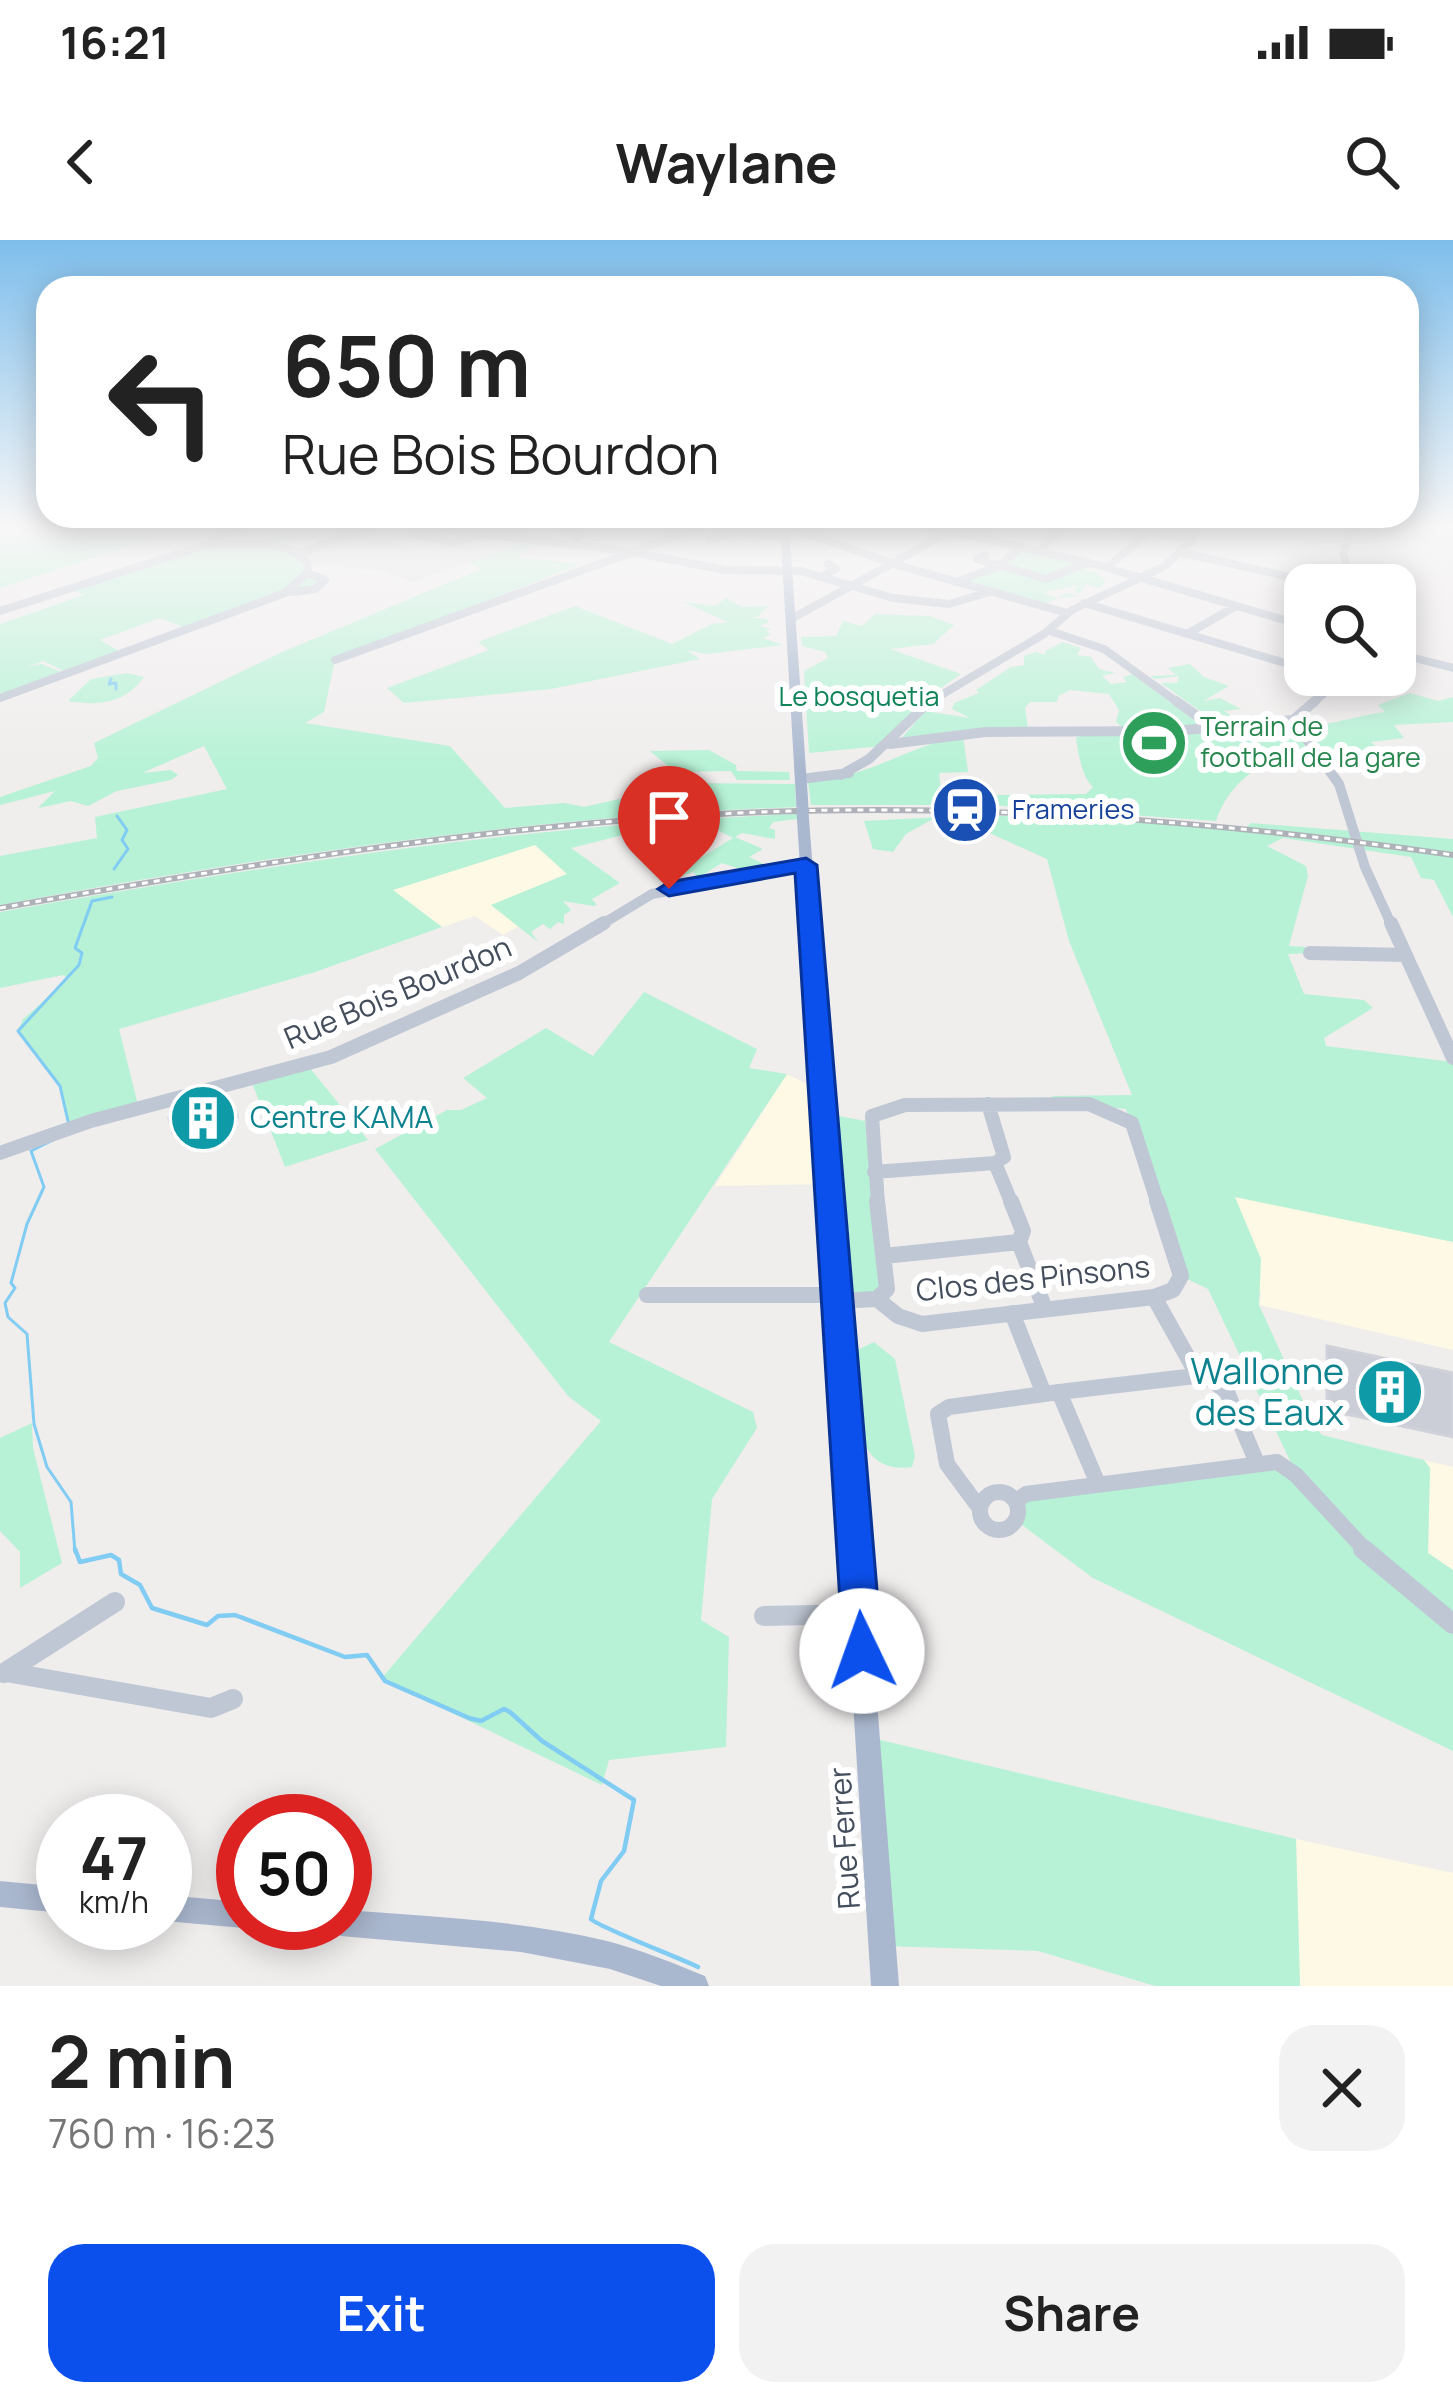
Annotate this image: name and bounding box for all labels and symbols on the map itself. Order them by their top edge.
park label: Le bosquetia [779,677,939,714]
place label: Terrain de football de la gare [1200,707,1421,775]
sports icon: Terrain de football de la gare [1119,708,1189,778]
pin [618,766,720,889]
station icon: Frameries [930,775,1000,845]
place label: Frameries [1012,790,1134,827]
street label: Rue Bois Bourdon [278,925,517,1058]
building icon: Centre KAMA [168,1083,238,1153]
place label: Centre KAMA [250,1096,433,1137]
street label: Clos des Pinsons [914,1245,1152,1310]
place label: Wallonne des Eaux [1190,1346,1344,1436]
building icon: Wallonne des Eaux [1355,1357,1425,1427]
position arrow [799,1588,925,1714]
street label: Rue Ferrer [818,1766,869,1910]
speed limit sign: 50 [216,1794,372,1950]

